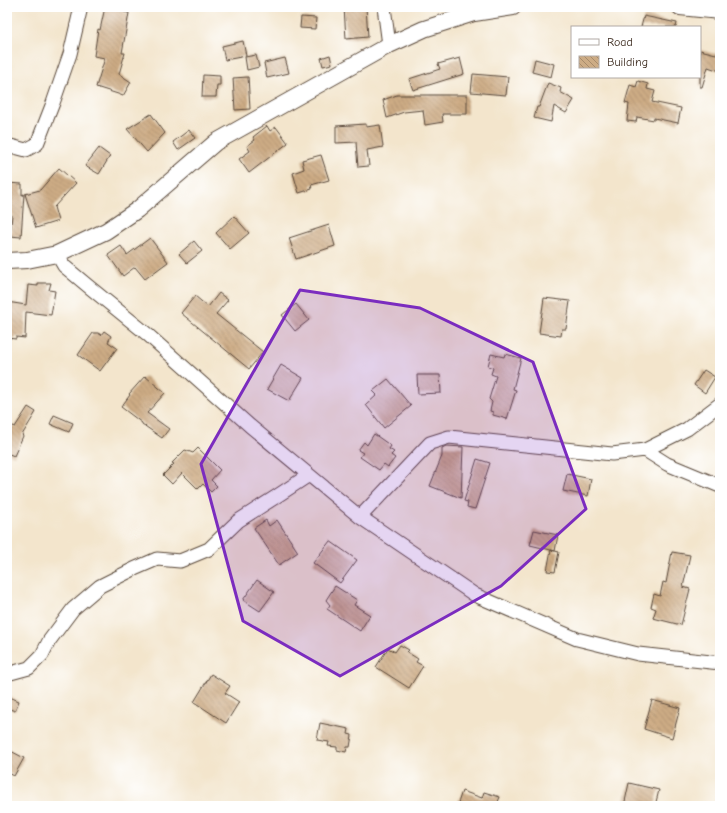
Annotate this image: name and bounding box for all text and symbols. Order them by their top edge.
legend [571,26,701,78]
text: Road [607,35,633,49]
text: Building [607,55,648,69]

